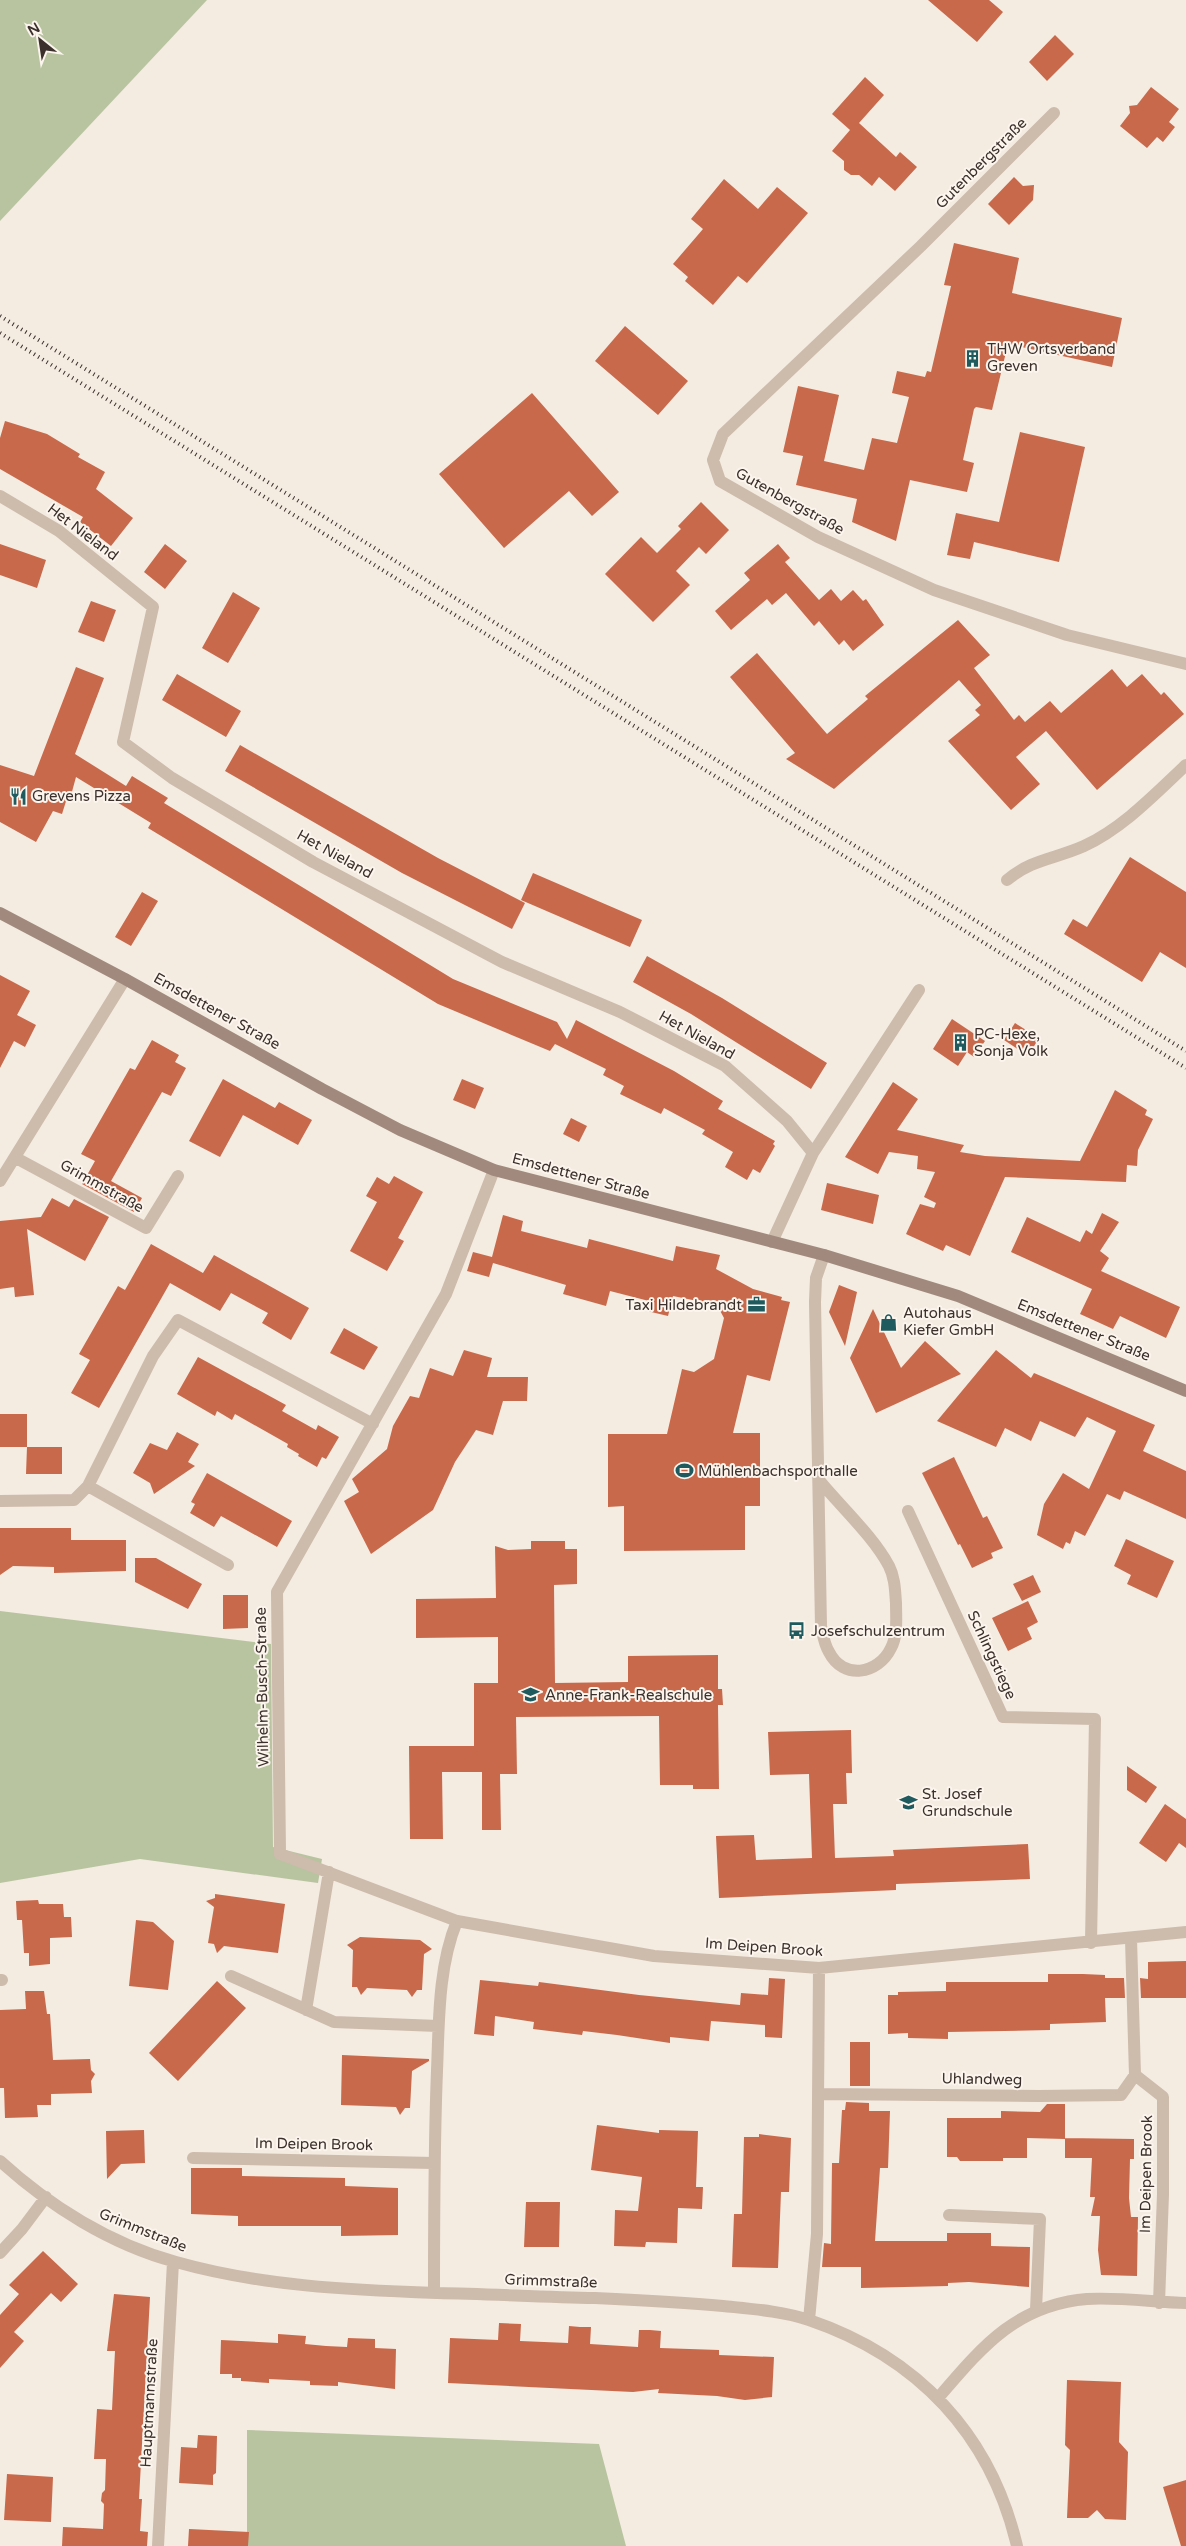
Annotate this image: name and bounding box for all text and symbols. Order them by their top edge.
north arrow [15,15,65,65]
text: N [25,19,43,39]
street label: Gutenbergstraße [932,114,1030,212]
place label: THW Ortsverband Greven [987,340,1116,375]
building icon: THW Ortsverband Greven [963,348,983,368]
street label: Gutenbergstraße [733,464,847,538]
street label: Het Nieland [44,499,122,565]
restaurant icon: Grevens Pizza [8,786,28,806]
place label: Grevens Pizza [32,787,131,805]
street label: Het Nieland [294,826,376,882]
street label: Emsdettener Straße [151,969,283,1053]
street label: Het Nieland [656,1007,738,1063]
place label: PC-Hexe, Sonja Volk [974,1025,1048,1060]
building icon: PC-Hexe, Sonja Volk [950,1033,970,1053]
street label: Emsdettener Straße [510,1149,652,1203]
street label: Grimmstraße [57,1156,147,1216]
office icon: Taxi Hildebrandt [746,1295,766,1315]
street label: Emsdettener Straße [1015,1295,1153,1365]
place label: Taxi Hildebrandt [625,1296,742,1314]
place label: Autohaus Kiefer GmbH [903,1304,994,1339]
shop icon: Autohaus Kiefer GmbH [879,1312,899,1332]
sports icon: Mühlenbachsporthalle [674,1461,694,1481]
place label: Mühlenbachsporthalle [698,1462,858,1480]
street label: Wilhelm-Busch-Straße [252,1607,272,1767]
street label: Schlingstiege [964,1608,1020,1702]
bus stop icon: Josefschulzentrum [787,1621,807,1641]
place label: Josefschulzentrum [811,1622,945,1640]
school or university icon: Anne-Frank-Realschule [521,1685,541,1705]
place label: Anne-Frank-Realschule [545,1686,712,1704]
place label: St. Josef Grundschule [922,1785,1012,1820]
school or university icon: St. Josef Grundschule [898,1793,918,1813]
street label: Im Deipen Brook [704,1934,824,1960]
street label: Uhlandweg [941,2069,1023,2089]
street label: Im Deipen Brook [1136,2115,1156,2233]
street label: Im Deipen Brook [255,2134,373,2154]
street label: Grimmstraße [97,2204,189,2256]
street label: Grimmstraße [504,2270,598,2292]
street label: Hauptmannstraße [137,2338,161,2468]

